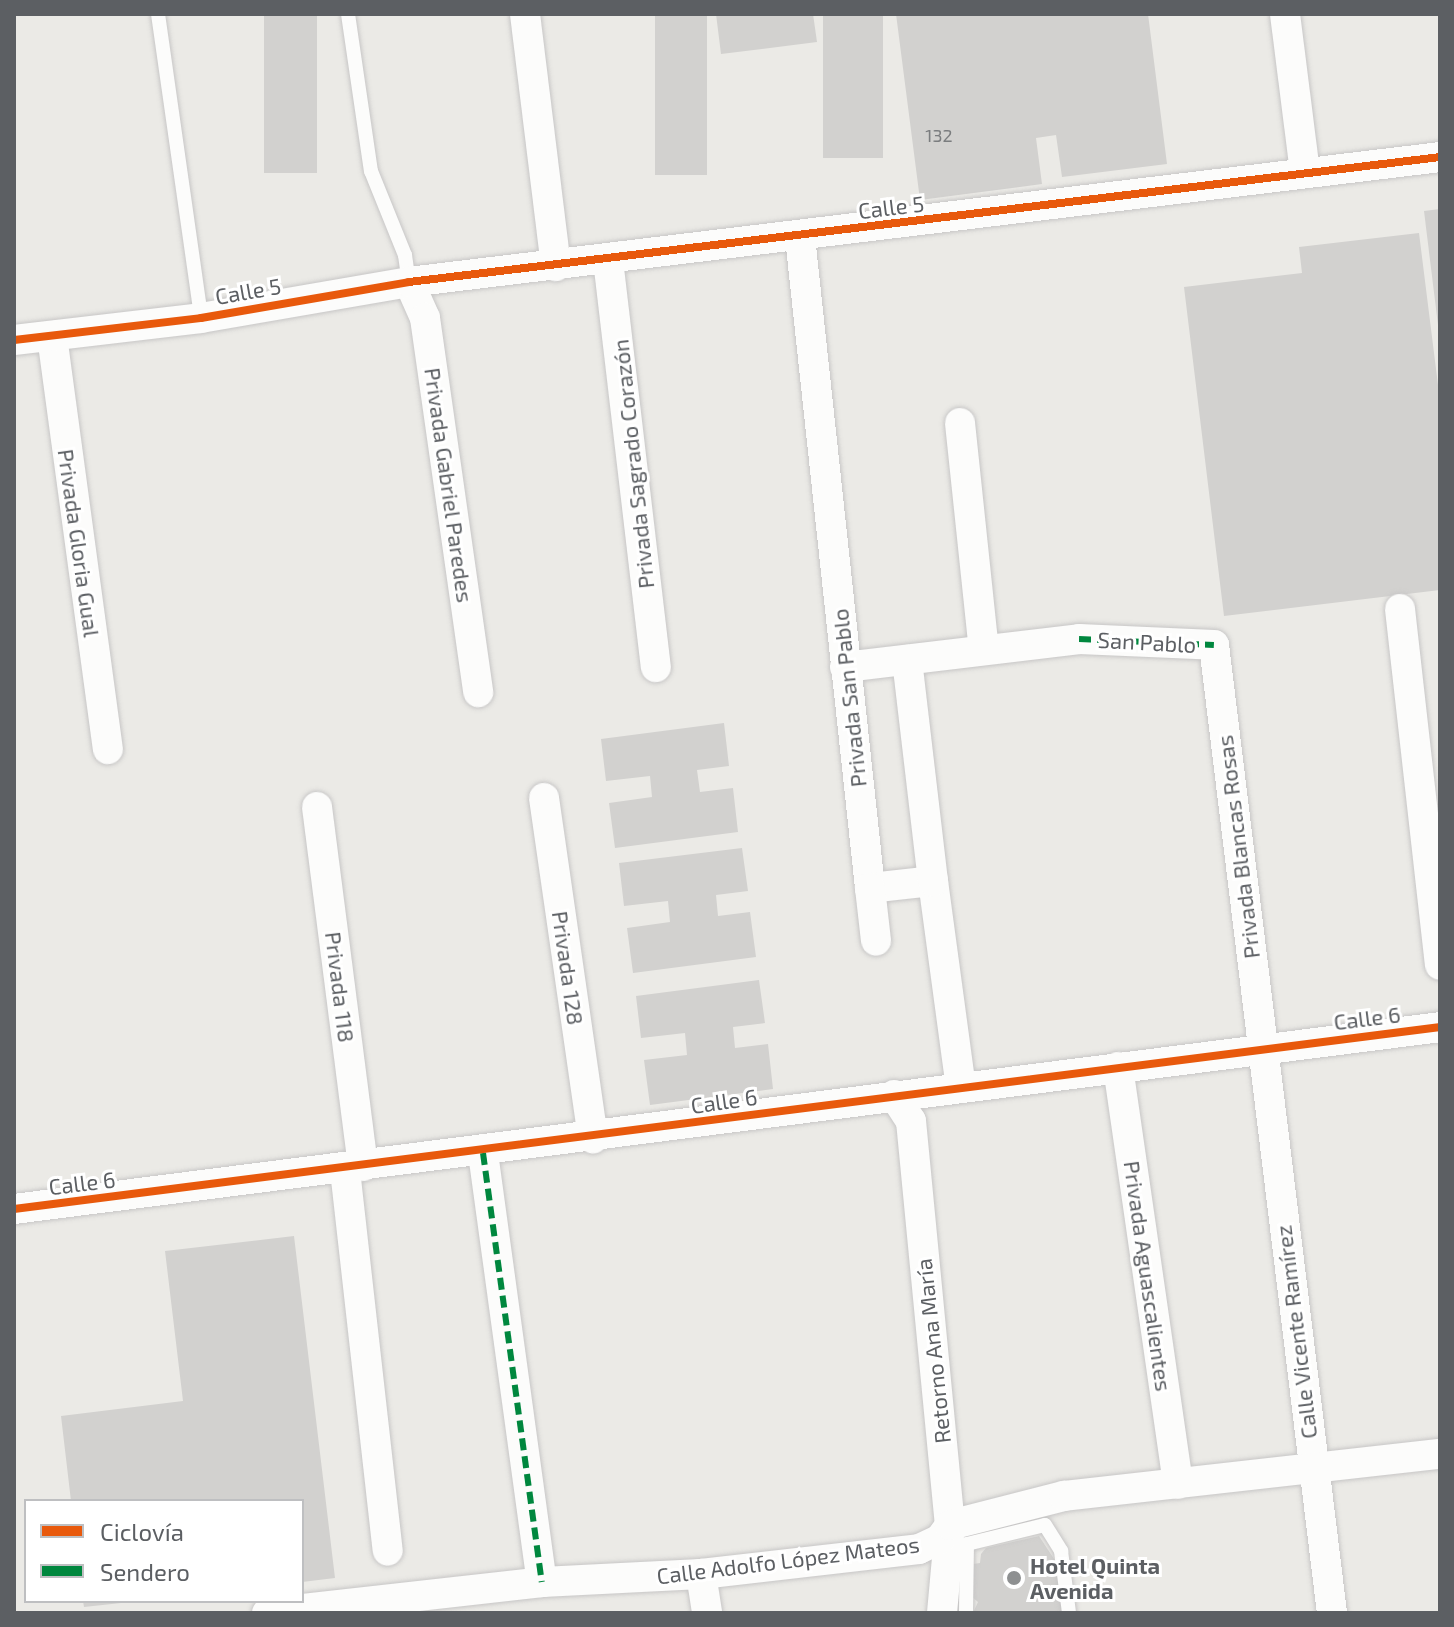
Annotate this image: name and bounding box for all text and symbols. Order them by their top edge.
house number: 132 [925,124,953,146]
street label: Calle 5 [857,190,925,224]
street label: Calle 5 [213,272,283,310]
street label: Privada Sagrado Corazón [607,338,659,590]
street label: Privada Gabriel Paredes [419,366,479,604]
street label: Privada Gloria Gual [53,447,105,639]
street label: Privada San Pablo [827,608,871,788]
street label: San Pablo [1097,626,1197,658]
street label: Privada Blancas Rosas [1211,734,1265,960]
street label: Privada 128 [547,909,589,1027]
street label: Privada 118 [320,930,360,1044]
street label: Calle 6 [1332,1001,1402,1035]
street label: Calle 6 [689,1083,759,1119]
street label: Privada Aguascalientes [1119,1159,1177,1393]
street label: Calle 6 [47,1166,117,1200]
street label: Calle Vicente Ramírez [1270,1223,1322,1441]
street label: Retorno Ana María [910,1257,956,1445]
legend [24,1499,304,1603]
text: Ciclovía [100,1517,184,1546]
street label: Calle Adolfo López Mateos [655,1531,921,1589]
place label: Hotel Quinta Avenida [1030,1552,1161,1604]
text: Sendero [100,1557,190,1586]
marker: Hotel Quinta Avenida [1005,1569,1023,1587]

